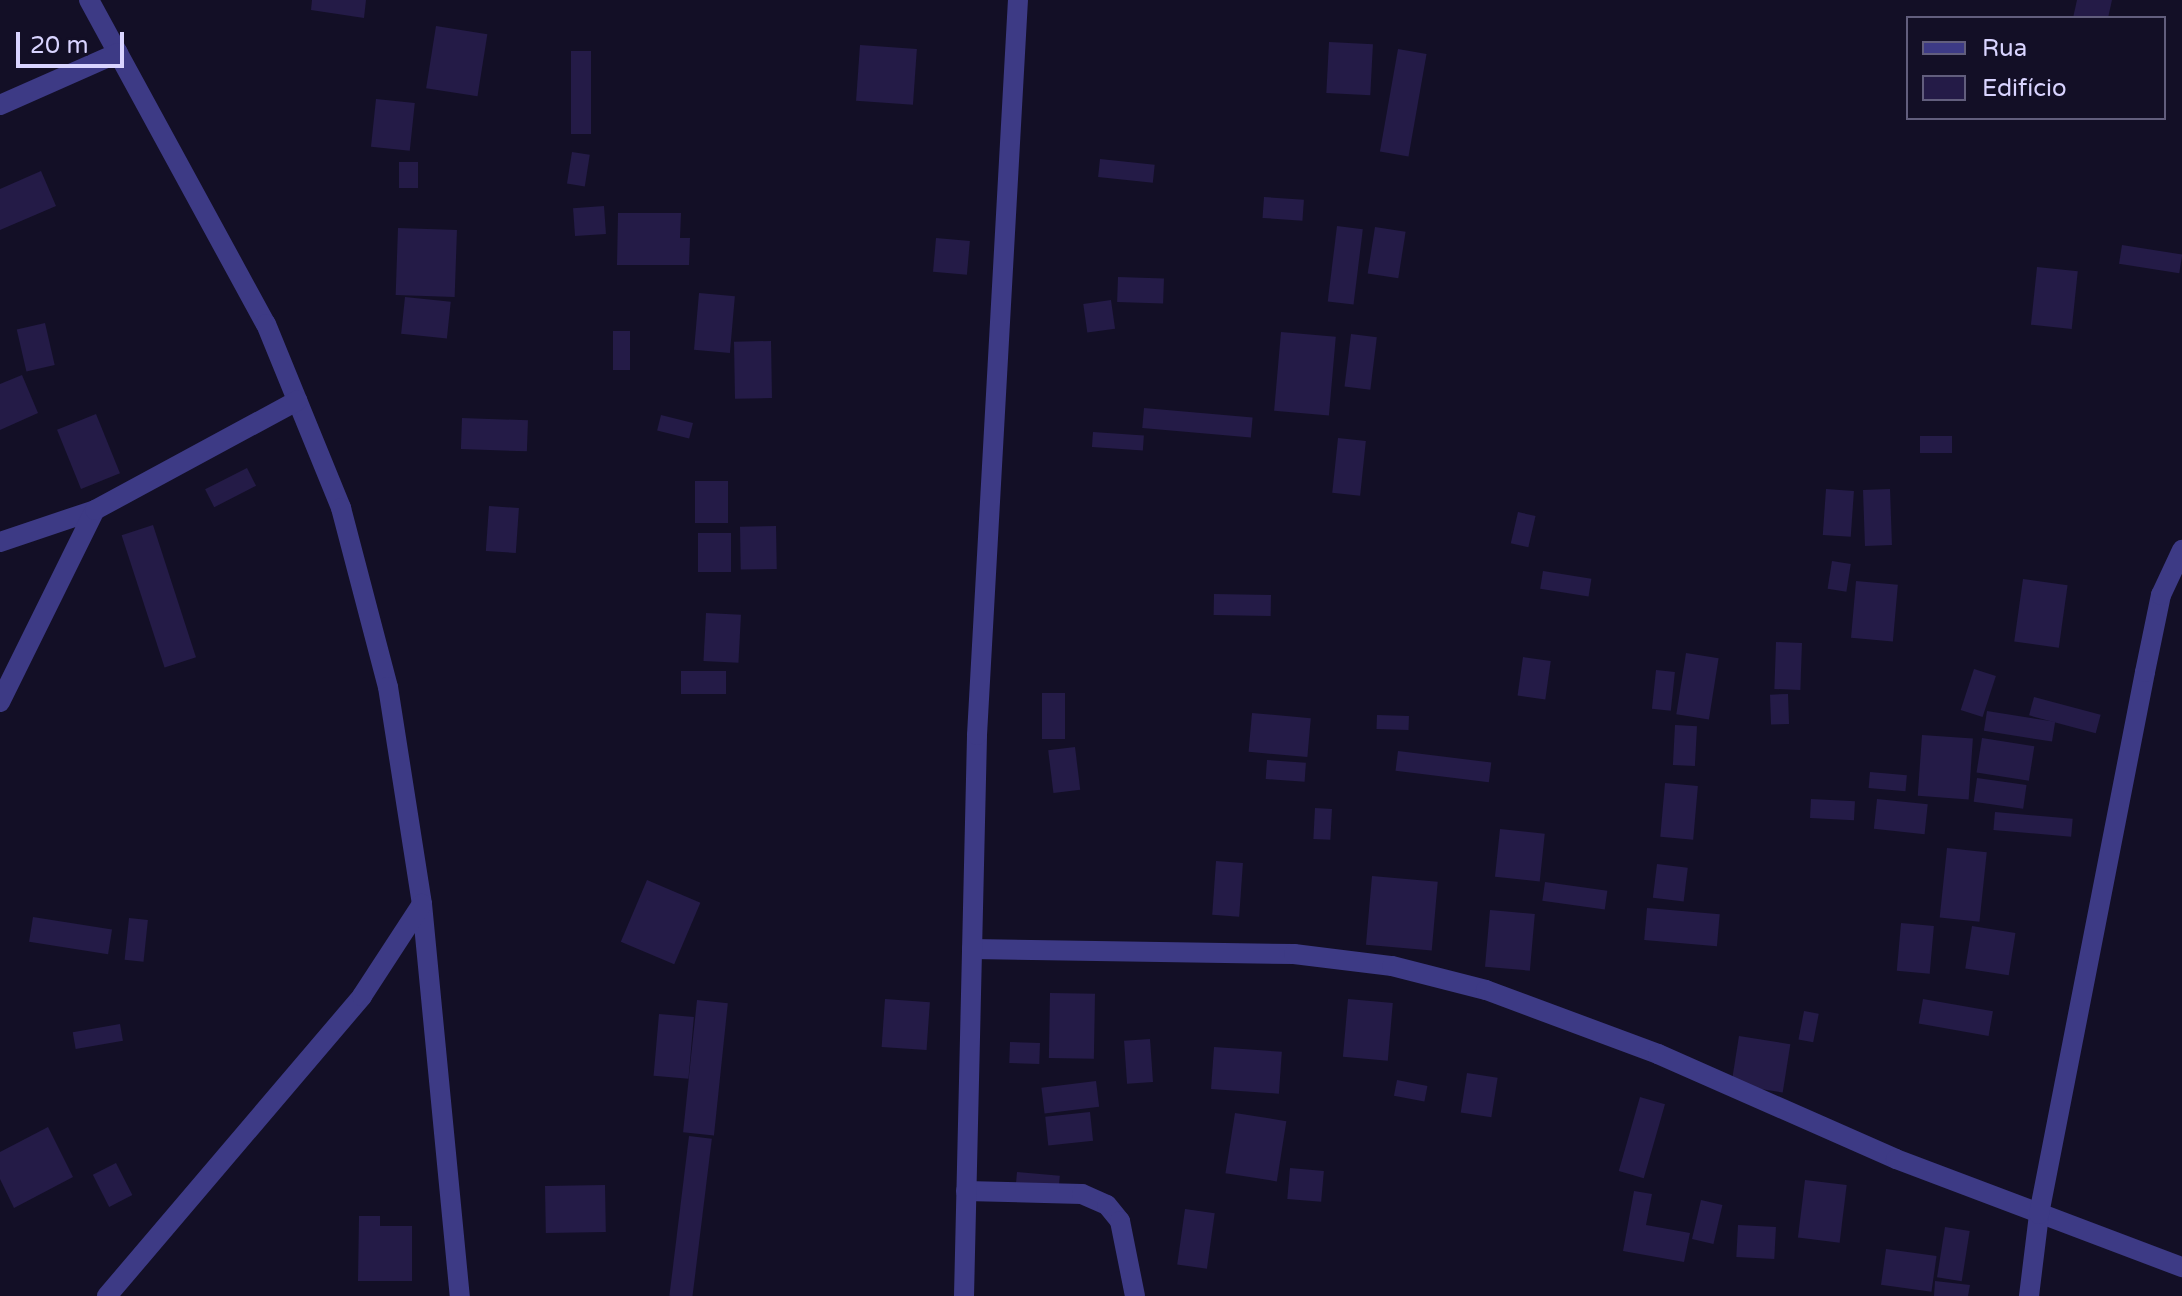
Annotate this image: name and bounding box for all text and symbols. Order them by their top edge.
scale bar [20,16,128,66]
legend [1906,16,2166,120]
text: 20 m [30,31,88,60]
text: Rua [1982,34,2027,63]
text: Edifício [1982,74,2067,103]

